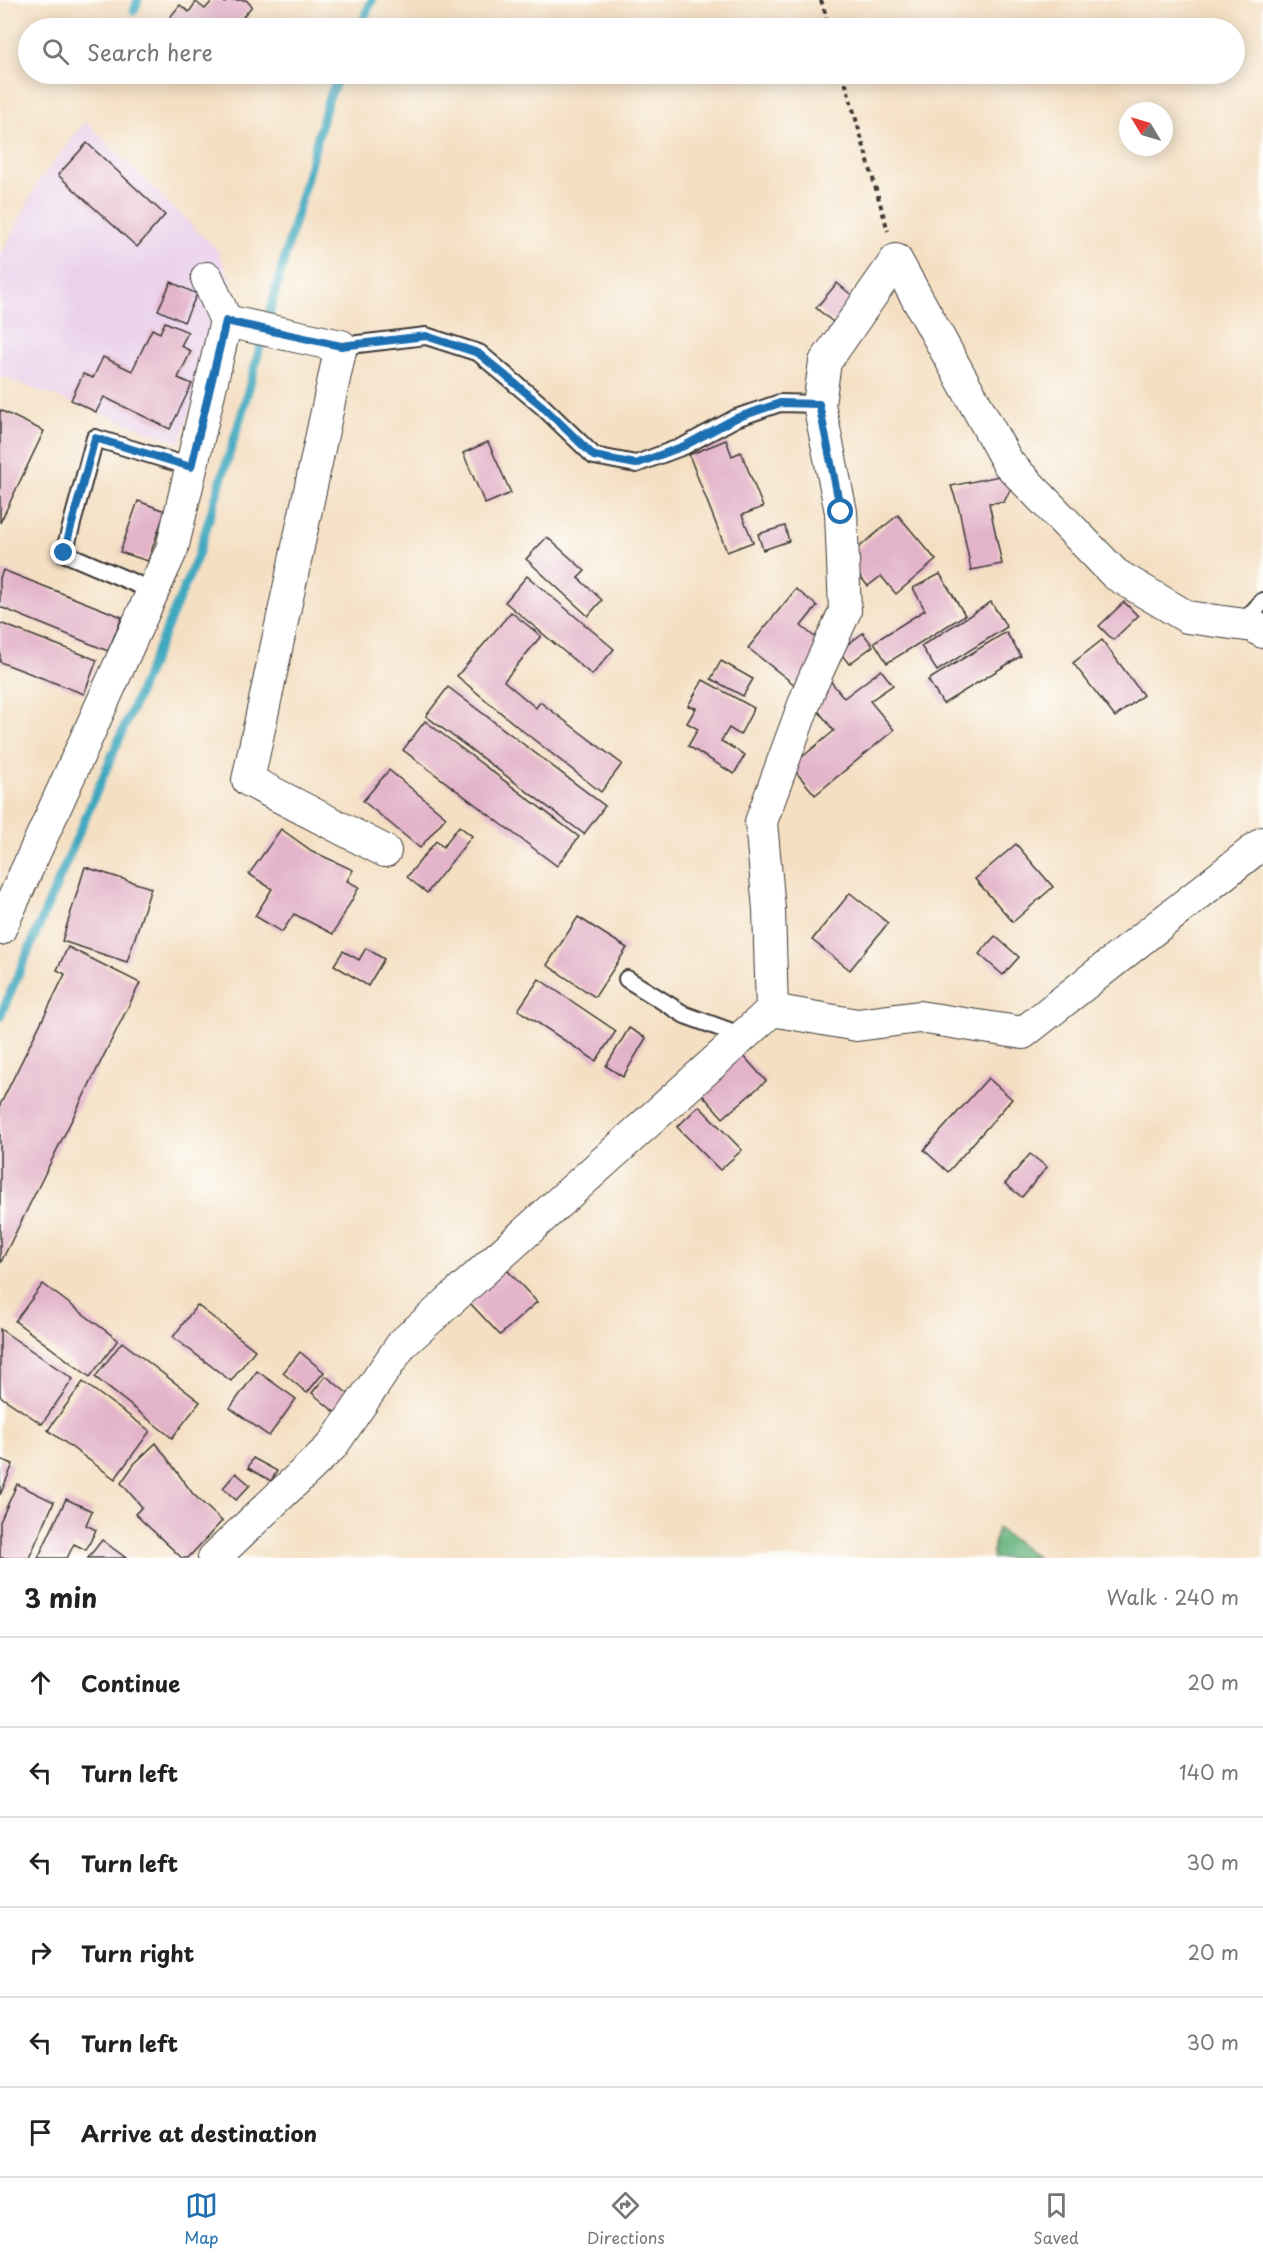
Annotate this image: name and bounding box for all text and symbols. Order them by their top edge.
search box [18,18,1245,84]
icon: search [39,35,72,68]
text: Search here [87,35,213,68]
north arrow [1119,102,1173,156]
route start [827,498,853,524]
route end [50,539,76,565]
text: 3 min [24,1578,97,1617]
text: Walk · 240 m [1106,1582,1239,1612]
icon: ahead [24,1666,57,1699]
text: Continue [81,1666,180,1699]
text: 20 m [1187,1667,1239,1697]
icon: left [24,1756,57,1789]
text: Turn left [81,1756,178,1789]
text: 140 m [1179,1757,1239,1787]
icon: left [24,1846,57,1879]
text: Turn left [81,1846,178,1879]
text: 30 m [1186,1847,1239,1877]
icon: right [24,1936,57,1969]
text: Turn right [81,1936,194,1969]
text: 20 m [1187,1937,1239,1967]
icon: left [24,2026,57,2059]
text: Turn left [81,2026,178,2059]
text: 30 m [1186,2027,1239,2057]
icon: arrive [24,2116,57,2149]
text: Arrive at destination [81,2116,317,2149]
tab: Map [184,2189,218,2249]
tab: Directions [587,2189,665,2249]
tab: Saved [1033,2189,1079,2249]

